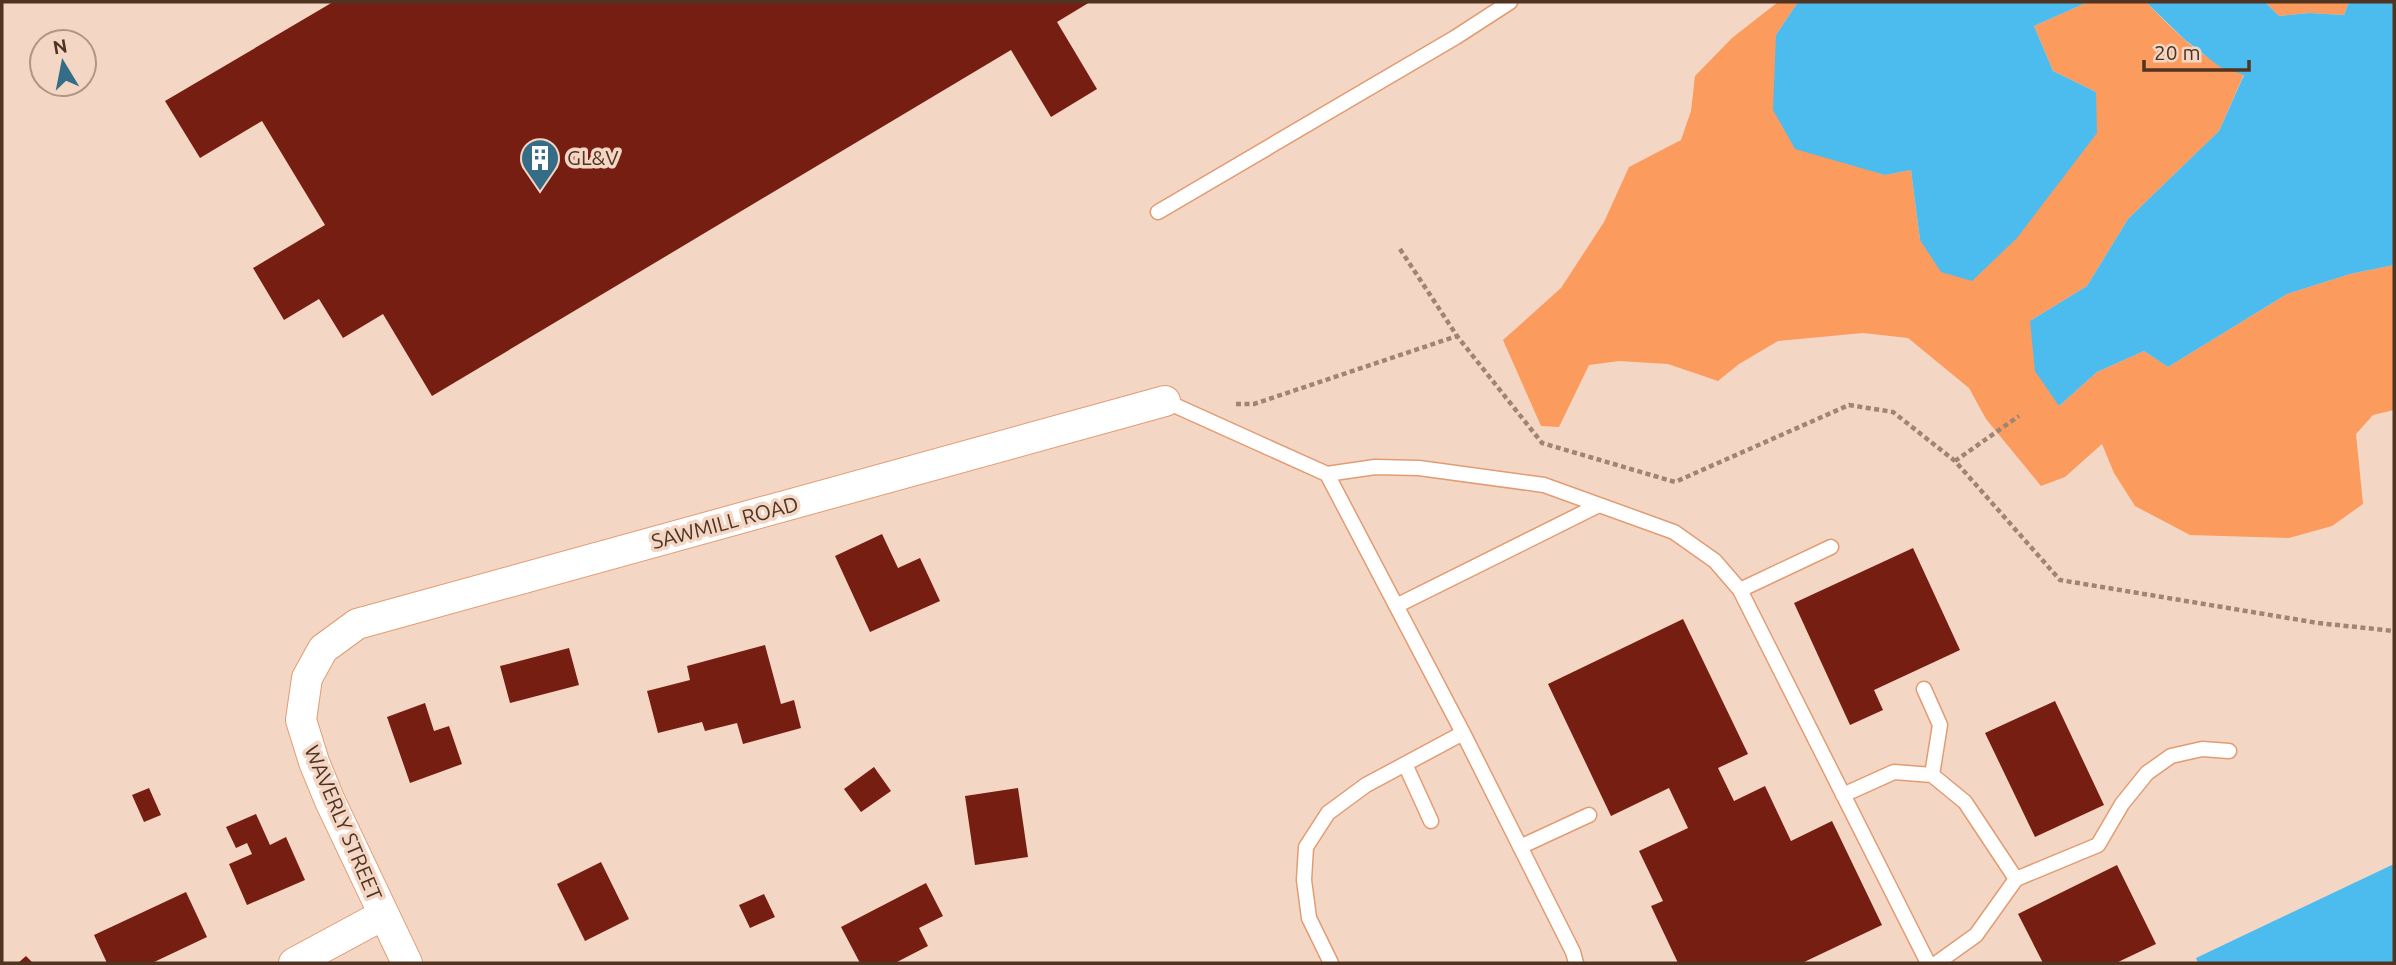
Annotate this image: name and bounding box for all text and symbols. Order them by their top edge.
north arrow [28,28,98,98]
scale bar [2144,28,2249,72]
text: N [51,34,69,58]
text: 20 m [2154,40,2201,64]
building icon: GL&V [519,137,561,192]
place label: GL&V [567,145,619,169]
street label: SAWMILL ROAD [649,491,801,553]
street label: WAVERLY STREET [300,741,388,904]

